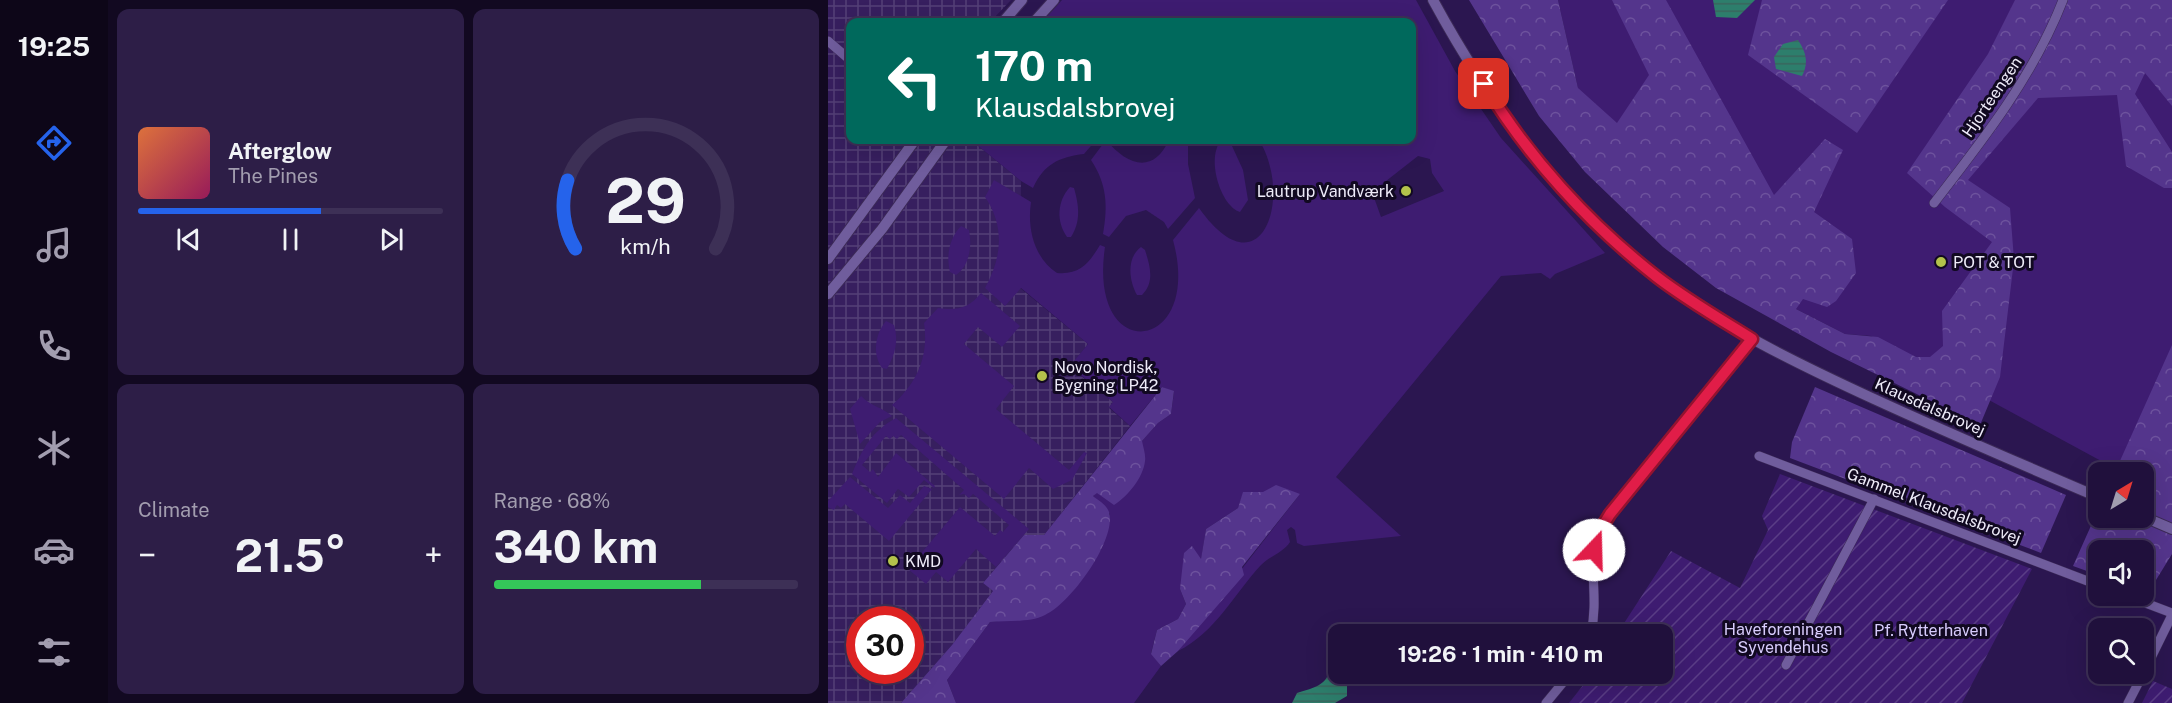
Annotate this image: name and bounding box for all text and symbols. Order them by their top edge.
text: 19:25 [18,30,90,62]
text: 170 m [975,41,1093,90]
icon: left [876,42,954,120]
street label: Hjorteengen [1958,53,2026,141]
pin [1458,58,1509,109]
icon: arrive [1467,67,1500,100]
text: Klausdalsbrovej [975,91,1175,123]
icon: directions [33,122,75,164]
text: Afterglow [228,138,332,164]
text: The Pines [228,164,318,188]
text: 29 [605,164,686,237]
place label: Lautrup Vandværk [1257,182,1394,201]
marker: Lautrup Vandværk [1399,184,1413,198]
icon: previous [172,223,205,256]
icon: pause [274,223,307,256]
icon: next [375,223,408,256]
icon: music [33,224,75,266]
text: km/h [621,234,671,259]
place label: POT & TOT [1953,253,2035,272]
marker: POT & TOT [1934,255,1948,269]
icon: phone [33,325,75,367]
place label: Novo Nordisk, Bygning LP42 [1054,358,1158,395]
marker: Novo Nordisk, Bygning LP42 [1035,369,1049,383]
street label: Klausdalsbrovej [1872,374,1988,440]
icon: climate [33,427,75,469]
north arrow [2088,462,2154,528]
map controls [2088,462,2154,684]
street label: Gammel Klausdalsbrovej [1844,464,2024,548]
text: Range · 68% [494,489,610,513]
text: Climate [138,498,210,522]
position arrow [1562,518,1626,582]
text: 340 km [494,520,658,573]
icon: car [33,529,75,571]
text: 21.5° [234,529,346,582]
text: − [138,536,156,574]
text: + [424,536,442,574]
button: sound [2088,540,2154,606]
place label: KMD [905,552,941,571]
marker: KMD [886,554,900,568]
speed limit sign: 30 [846,606,924,684]
button: search [2088,618,2154,684]
park label: Haveforeningen Syvendehus [1724,620,1842,657]
park label: Pf. Rytterhaven [1874,621,1988,640]
icon: filters [33,631,75,673]
text: 19:26 · 1 min · 410 m [1398,641,1603,667]

